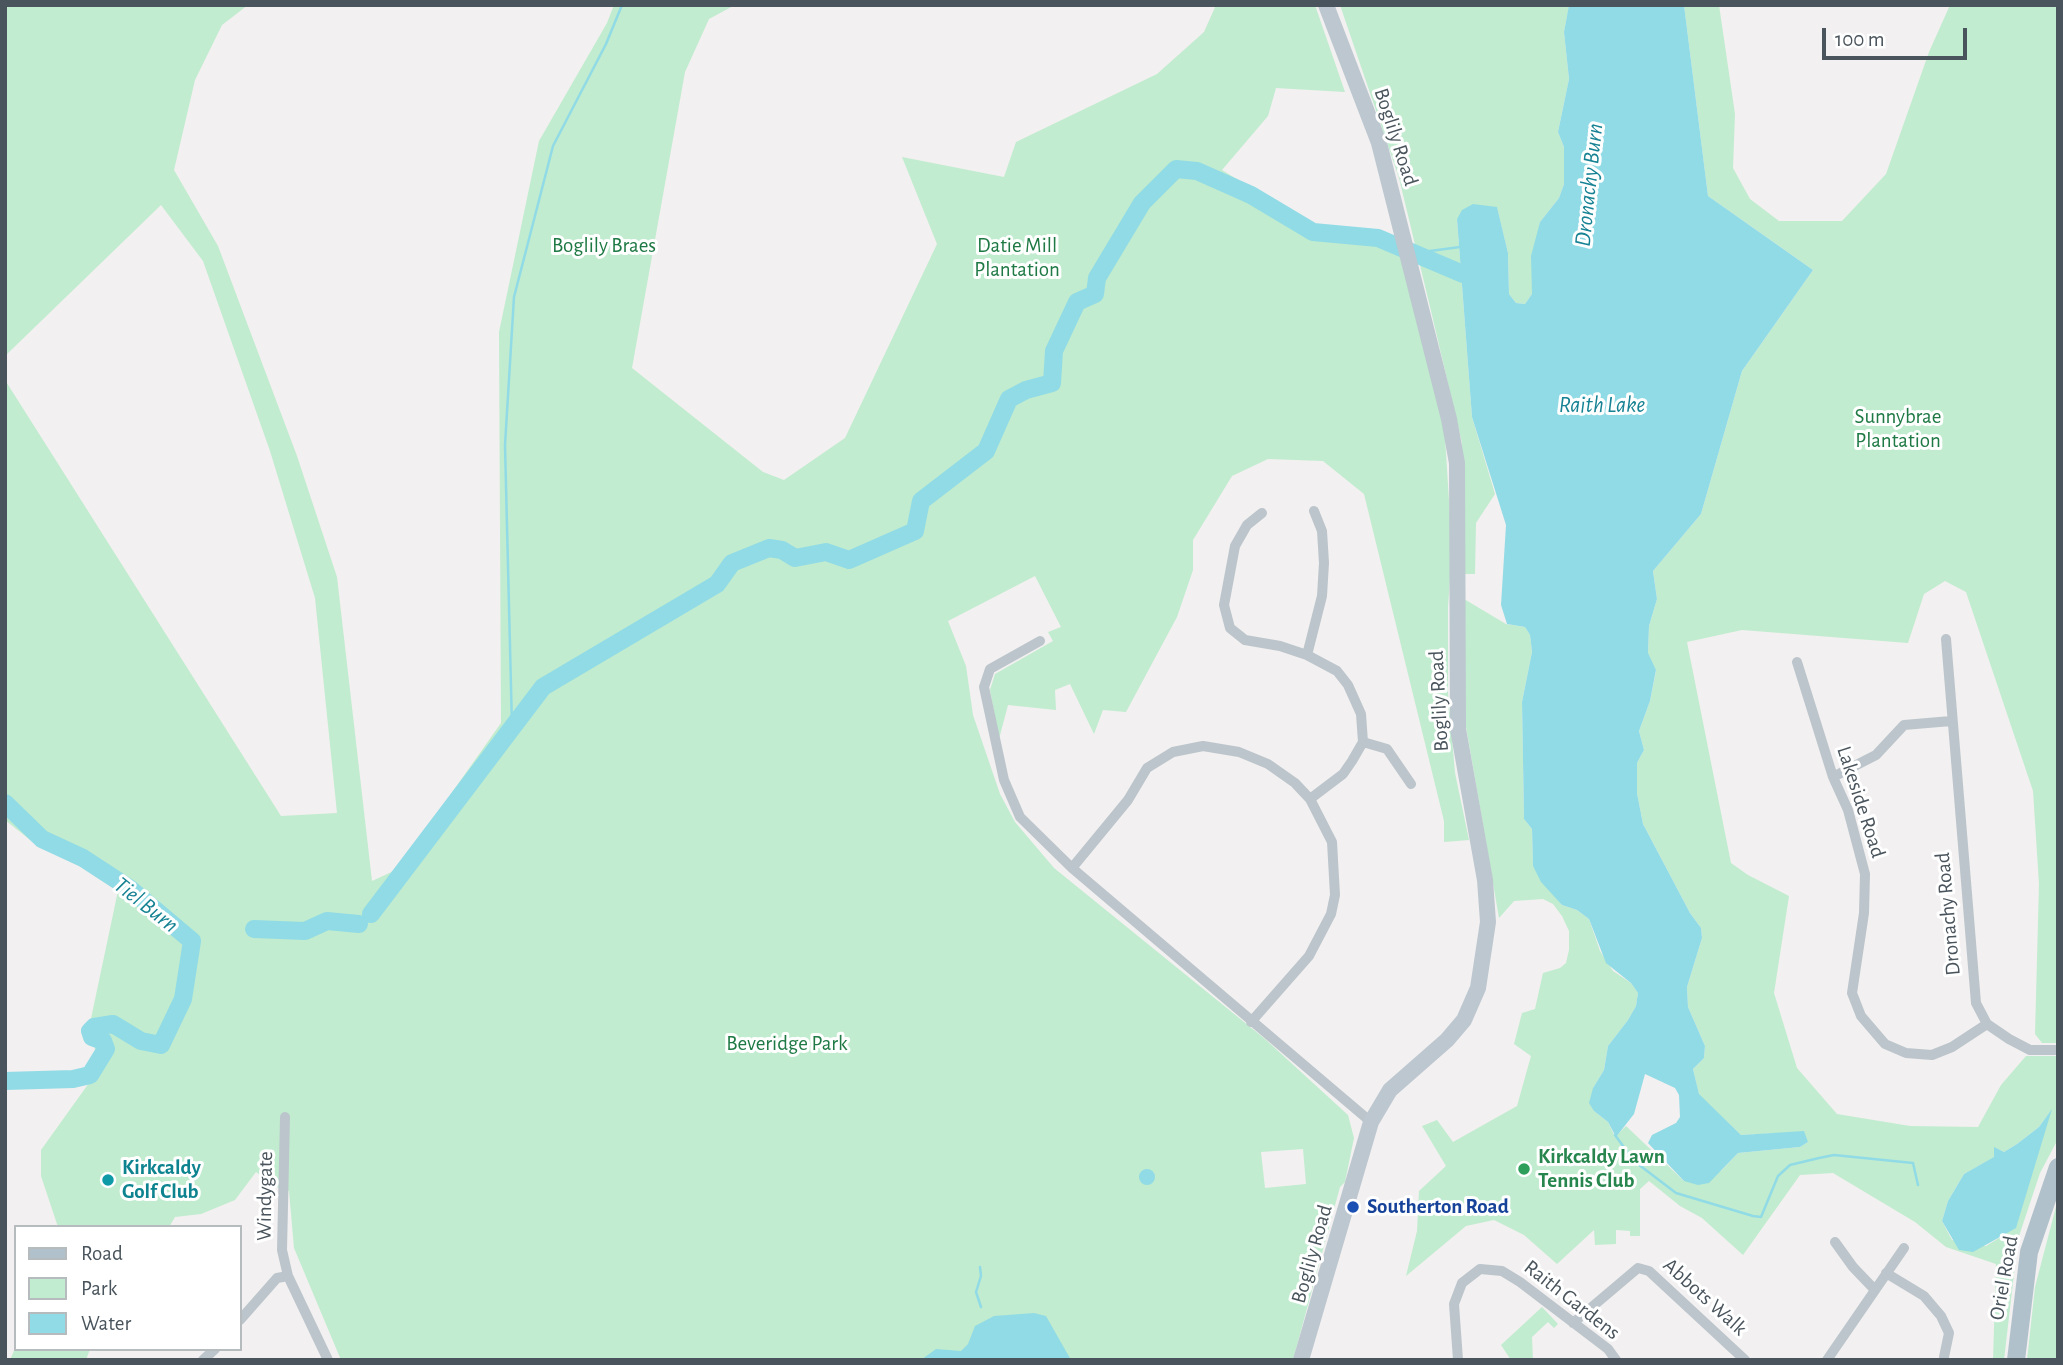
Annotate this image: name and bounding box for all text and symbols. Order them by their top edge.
scale bar [1825,14,1970,58]
text: 100 m [1835,29,1885,50]
street label: Boglily Road [1368,85,1424,189]
water label: Dronachy Burn [1569,122,1609,248]
park label: Boglily Braes [552,233,656,259]
park label: Datie Mill Plantation [974,233,1060,283]
water label: Raith Lake [1559,391,1645,419]
park label: Sunnybrae Plantation [1855,404,1941,454]
street label: Boglily Road [1424,650,1454,752]
street label: Lakeside Road [1831,743,1891,861]
street label: Dronachy Road [1930,851,1966,977]
water label: Tiel Burn [108,871,184,939]
park label: Beveridge Park [726,1031,848,1057]
place label: Kirkcaldy Lawn Tennis Club [1538,1144,1665,1194]
street label: Windygate [252,1151,278,1241]
place label: Kirkcaldy Golf Club [122,1155,201,1205]
marker: Kirkcaldy Lawn Tennis Club [1516,1161,1532,1177]
marker: Kirkcaldy Golf Club [100,1172,116,1188]
place label: Southerton Road [1367,1194,1509,1220]
marker: Southerton Road [1345,1199,1361,1215]
street label: Boglily Road [1286,1202,1338,1306]
legend [14,1225,242,1351]
street label: Oriel Road [1984,1234,2024,1322]
text: Road [81,1243,123,1264]
street label: Abbots Walk [1658,1253,1752,1341]
street label: Raith Gardens [1519,1255,1625,1345]
text: Park [81,1278,117,1299]
text: Water [81,1313,131,1334]

